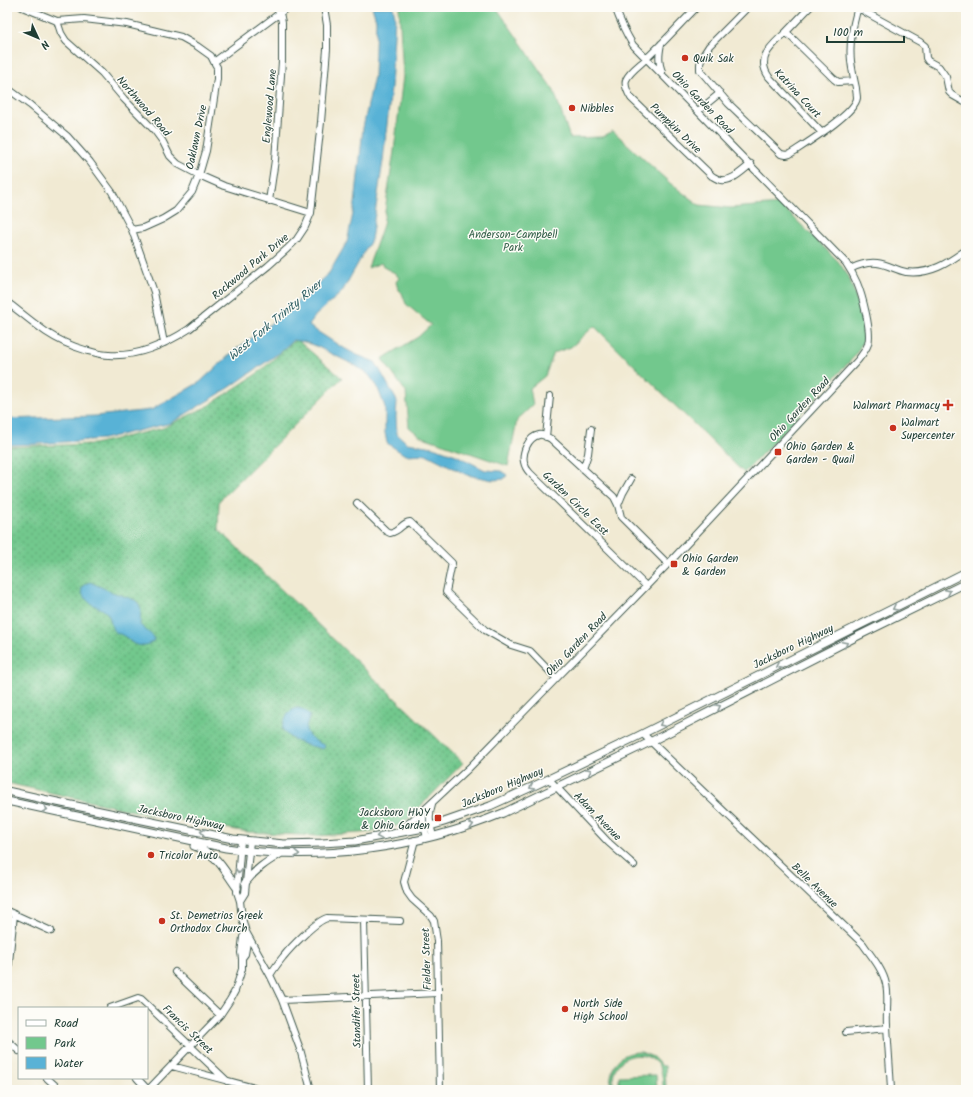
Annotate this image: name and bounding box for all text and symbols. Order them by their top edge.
north arrow [18,18,58,58]
scale bar [827,18,904,44]
text: 100 m [833,23,864,42]
text: N [36,35,53,53]
place label: Quik Sak [693,50,735,68]
marker: Quik Sak [680,53,690,63]
street label: Katrina Court [769,65,826,123]
street label: Ohio Garden Road [667,67,738,139]
street label: Englewood Lane [258,68,282,144]
street label: Northwood Road [112,72,175,141]
street label: Pumpkin Drive [645,99,705,158]
place label: Nibbles [580,100,614,118]
street label: Oaklawn Drive [181,103,213,171]
marker: Nibbles [567,103,577,113]
park label: Anderson-Campbell Park [468,226,558,257]
street label: Rockwood Park Drive [208,229,293,305]
water label: West Fork Trinity River [224,273,329,365]
street label: Ohio Garden Road [765,373,835,446]
place label: Walmart Pharmacy [853,397,941,415]
marker: Walmart Pharmacy [943,400,953,410]
place label: Walmart Supercenter [901,414,956,445]
marker: Walmart Supercenter [888,423,898,433]
place label: Ohio Garden & Garden - Quail [786,438,855,469]
marker: Ohio Garden & Garden - Quail [773,447,783,457]
street label: Garden Circle East [538,467,613,541]
place label: Ohio Garden & Garden [682,550,739,581]
marker: Ohio Garden & Garden [669,559,679,569]
one-way arrow [943,589,951,597]
one-way arrow [891,604,899,611]
street label: Ohio Garden Road [541,608,612,681]
street label: Jacksboro Highway [750,619,838,674]
one-way arrow [840,641,848,648]
one-way arrow [775,661,782,669]
one-way arrow [714,705,721,712]
one-way arrow [659,720,666,727]
street label: Jacksboro Highway [459,762,547,813]
one-way arrow [585,768,592,776]
one-way arrow [529,782,537,790]
street label: Adam Avenue [569,788,626,846]
street label: Jacksboro Highway [136,800,226,836]
one-way arrow [41,804,48,813]
place label: Jacksboro HWY & Ohio Garden [359,804,431,835]
marker: Jacksboro HWY & Ohio Garden [433,813,443,823]
one-way arrow [467,821,474,830]
one-way arrow [200,829,206,837]
one-way arrow [376,832,382,840]
place label: Tricolor Auto [159,847,218,865]
one-way arrow [294,849,300,858]
marker: Tricolor Auto [146,850,156,860]
street label: Belle Avenue [787,859,842,913]
one-way arrow [234,868,243,874]
place label: St. Demetrios Greek Orthodox Church [170,907,264,938]
marker: St. Demetrios Greek Orthodox Church [157,916,167,926]
street label: Fielder Street [417,927,437,990]
street label: Standifer Street [347,973,367,1048]
place label: North Side High School [573,995,628,1026]
street label: Francis Street [158,1001,217,1059]
marker: North Side High School [560,1004,570,1014]
legend [18,1007,148,1079]
text: Road [54,1014,79,1033]
text: Park [54,1034,76,1053]
text: Water [54,1054,84,1073]

